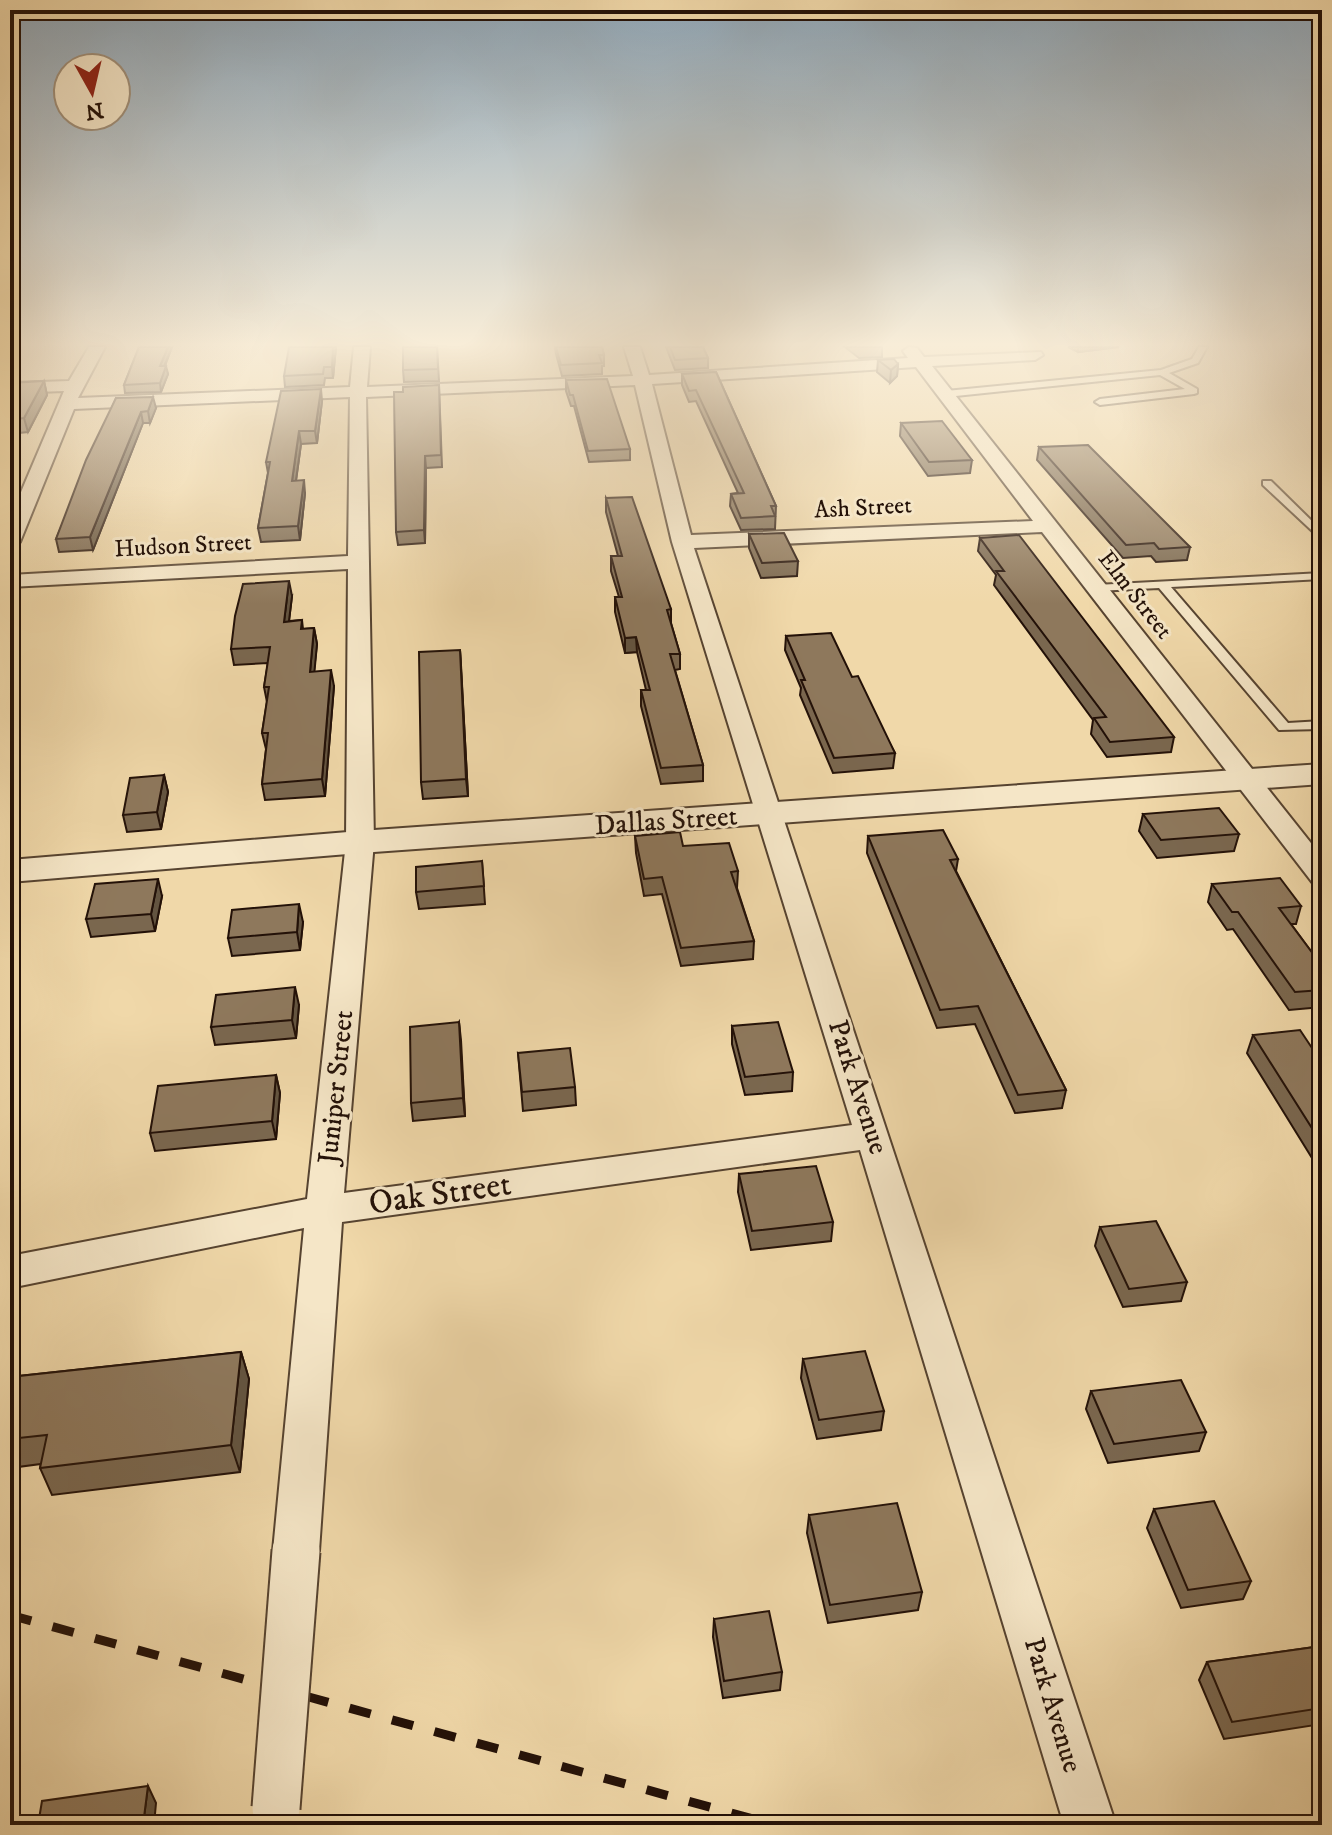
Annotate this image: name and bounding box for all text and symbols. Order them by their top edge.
north arrow [52,52,132,132]
text: N [84,96,105,125]
street label: Ash Street [813,490,913,526]
street label: Hudson Street [114,527,253,565]
street label: Elm Street [1091,545,1179,646]
street label: Dallas Street [593,799,739,843]
street label: Juniper Street [310,1008,361,1169]
street label: Park Avenue [820,1015,896,1159]
street label: Oak Street [366,1163,514,1225]
street label: Park Avenue [1016,1633,1090,1777]

